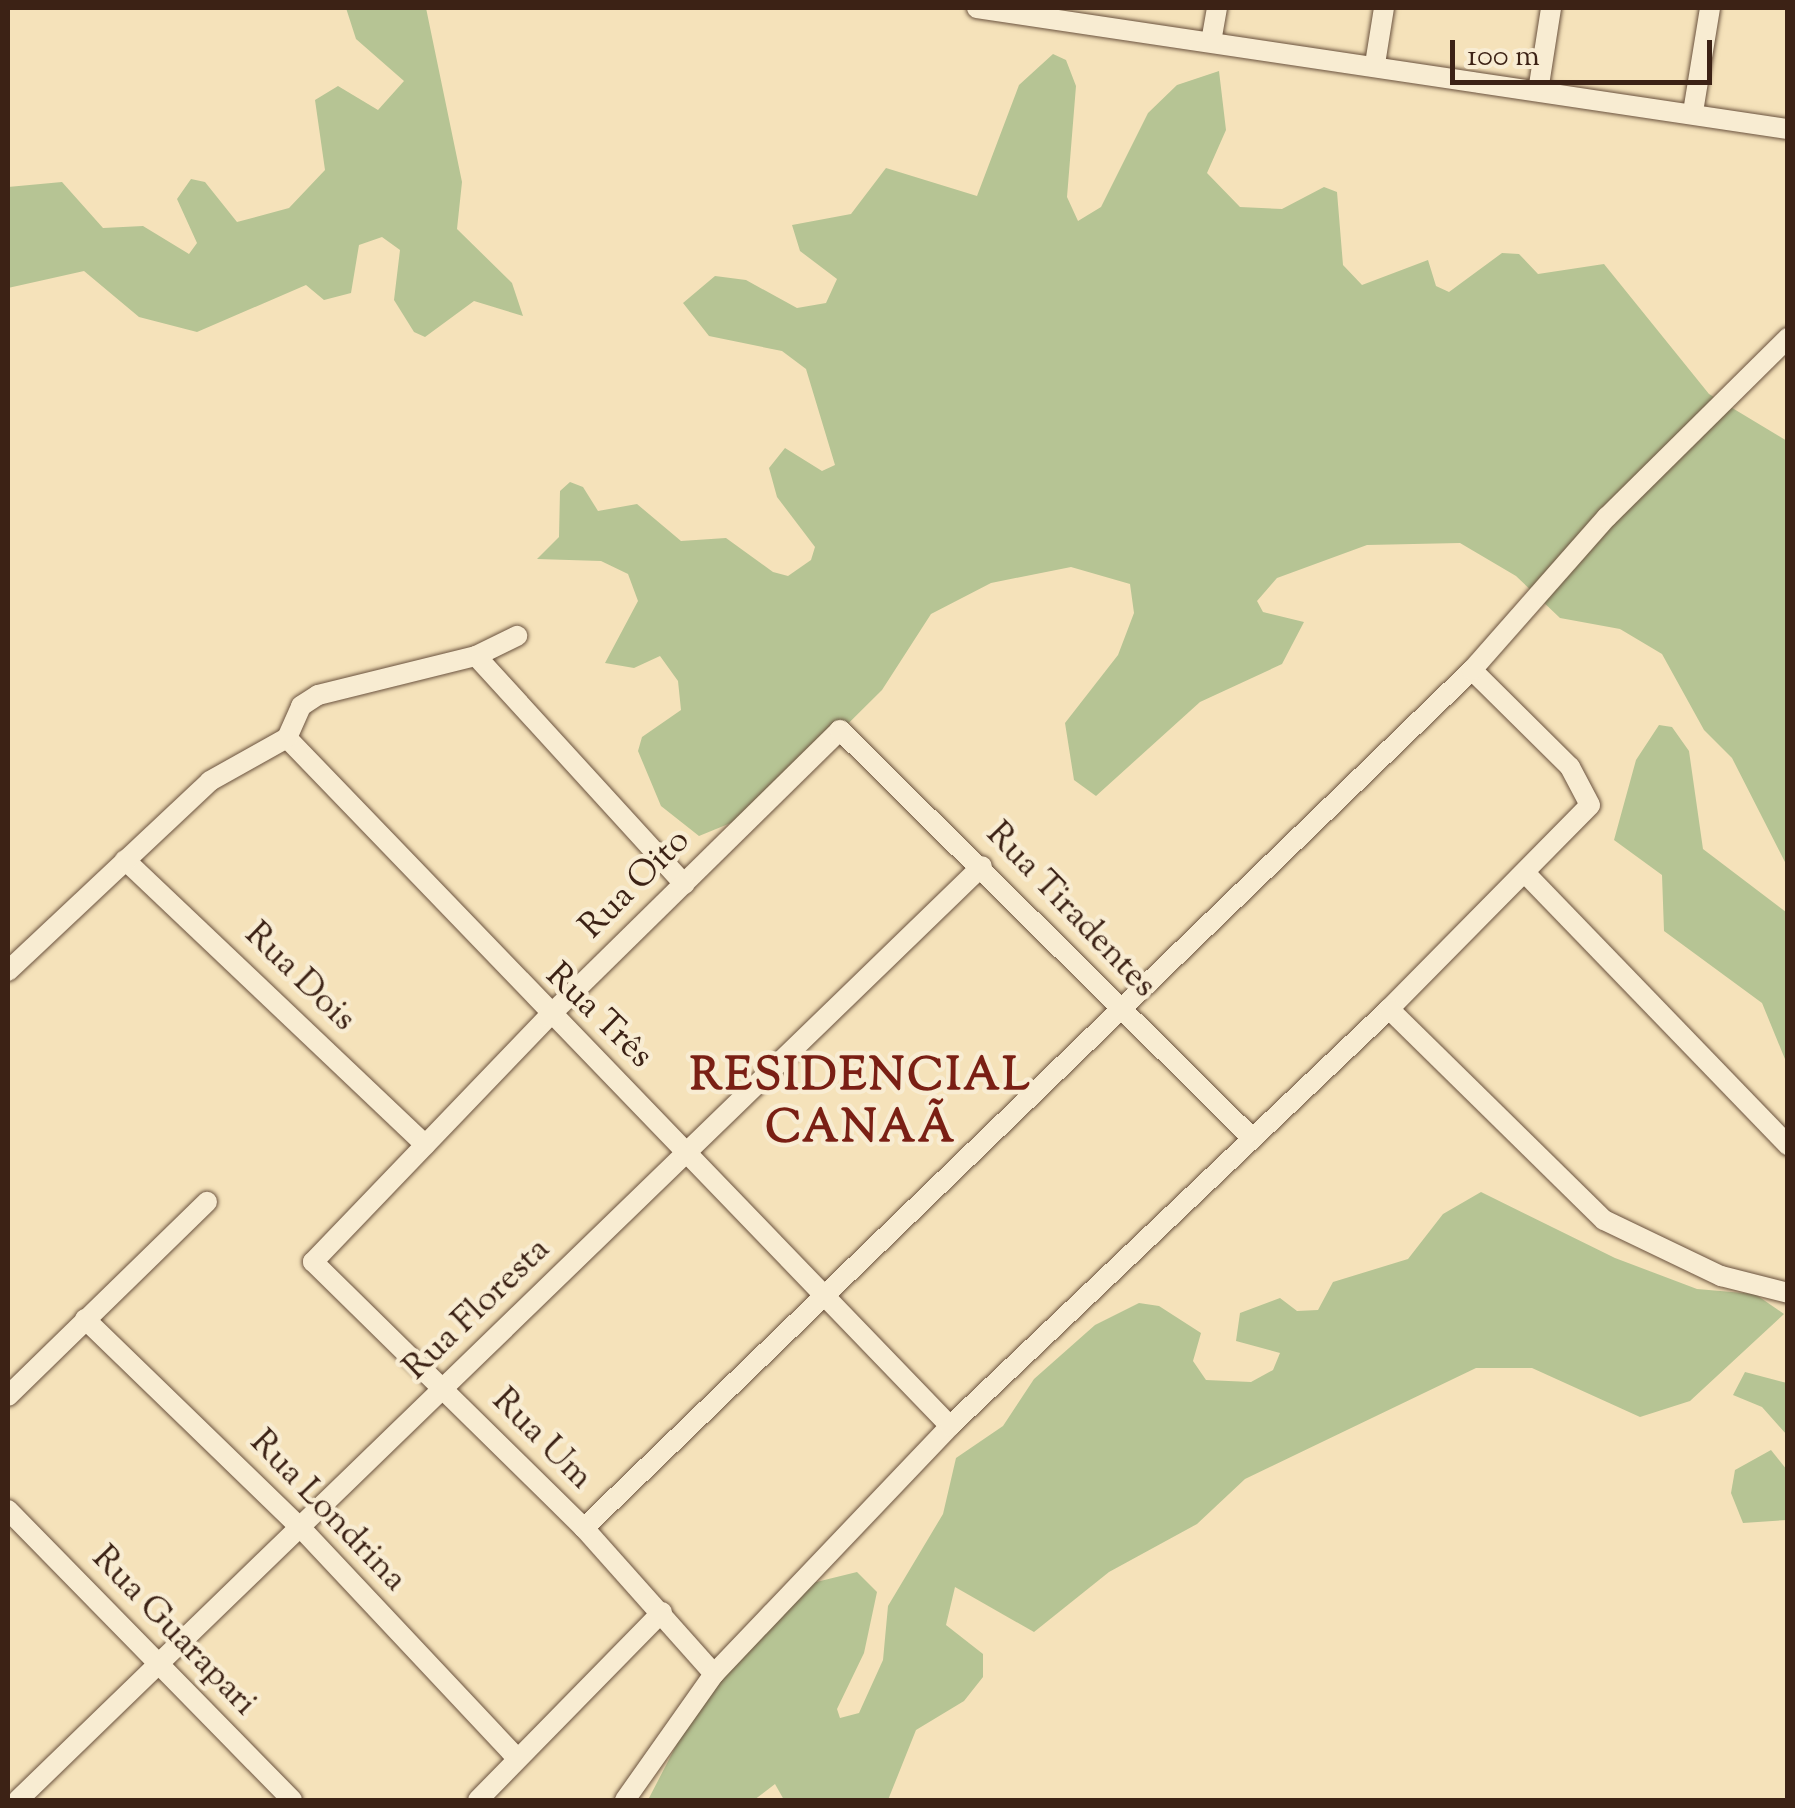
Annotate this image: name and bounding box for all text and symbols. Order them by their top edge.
scale bar [1455,20,1718,82]
text: 100 m [1467,36,1540,79]
street label: Rua Tiradentes [976,815,1164,1007]
street label: Rua Oito [572,821,700,949]
street label: Rua Dois [235,915,363,1041]
street label: Rua Três [536,956,660,1078]
district label: RESIDENCIAL CANAÃ [690,1052,1032,1158]
street label: Rua Floresta [396,1230,560,1390]
street label: Rua Um [482,1381,600,1499]
street label: Rua Londrina [240,1423,414,1601]
street label: Rua Guarapari [82,1539,264,1725]

